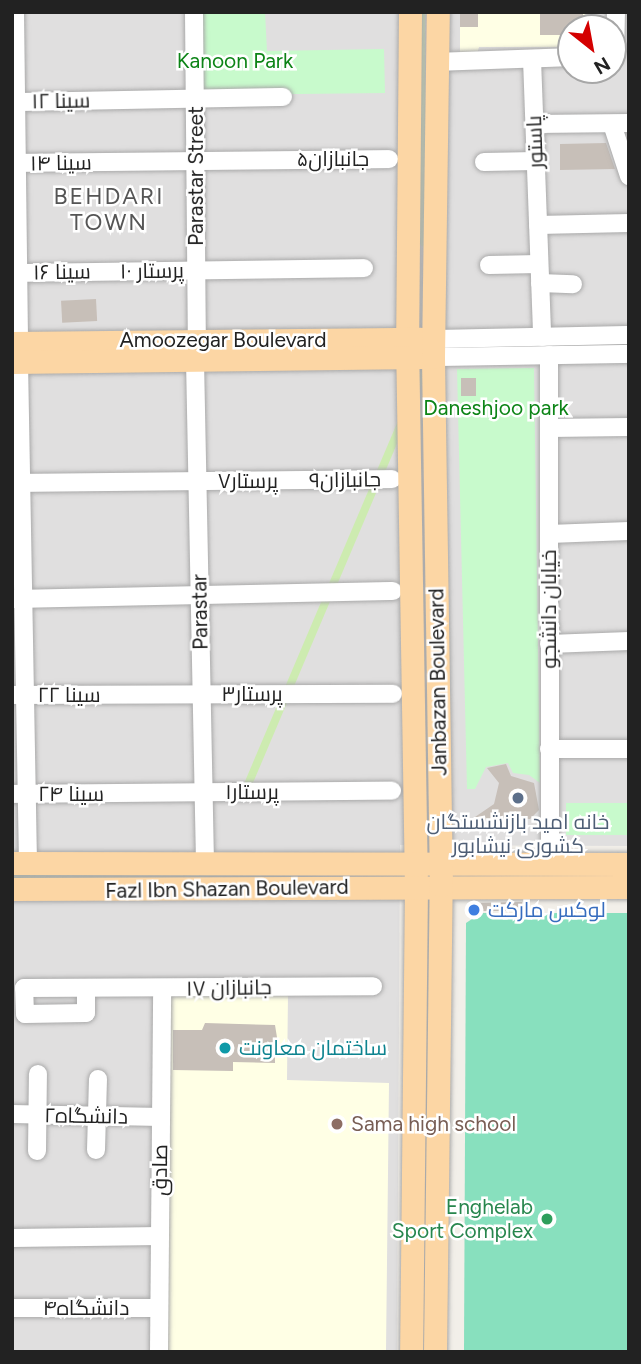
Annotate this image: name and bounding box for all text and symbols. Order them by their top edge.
north arrow [557,14,627,84]
park label: Kanoon Park [177,48,293,74]
text: N [590,52,614,79]
street label: سینا ۱۲ [31,88,91,114]
street label: Parastar Street [183,106,209,246]
street label: پاستور [521,115,549,169]
street label: جانبازان۵ [297,146,369,172]
street label: سینا ۱۴ [30,150,92,176]
district label: BEHDARI TOWN [54,182,164,236]
street label: پرستار ۱۰ [120,258,184,284]
street label: سینا ۱۶ [33,259,91,285]
street label: Amoozegar Boulevard [120,327,326,353]
park label: Daneshjoo park [423,395,569,421]
street label: جانبازان۹ [309,467,381,493]
street label: پرستار۷ [218,468,278,494]
street label: خیابان دانشجو [536,549,562,669]
street label: Parastar [187,574,213,650]
street label: Janbazan Boulevard [424,588,452,776]
street label: پرستار۳ [221,681,283,707]
street label: سینا ۲۲ [37,682,101,708]
street label: پرستار۱ [225,779,279,805]
street label: سینا ۲۴ [38,781,104,807]
marker: خانه امید بازنشستگان کشوری نیشابور [510,790,526,806]
place label: خانه امید بازنشستگان کشوری نیشابور [427,809,609,859]
street label: Fazl Ibn Shazan Boulevard [105,874,349,904]
place label: لوکس مارکت [488,897,606,923]
marker: لوکس مارکت [466,902,482,918]
street label: جانبازان ۱۷ [186,975,272,1001]
place label: ساختمان معاونت [239,1035,387,1061]
marker: ساختمان معاونت [217,1040,233,1056]
street label: دانشگاه۲ [44,1103,128,1129]
place label: Sama high school [351,1111,516,1137]
marker: Sama high school [329,1116,345,1132]
street label: صادق [147,1144,173,1196]
place label: Enghelab Sport Complex [392,1194,533,1244]
marker: Enghelab Sport Complex [539,1211,555,1227]
street label: دانشگاه۴ [43,1295,129,1321]

